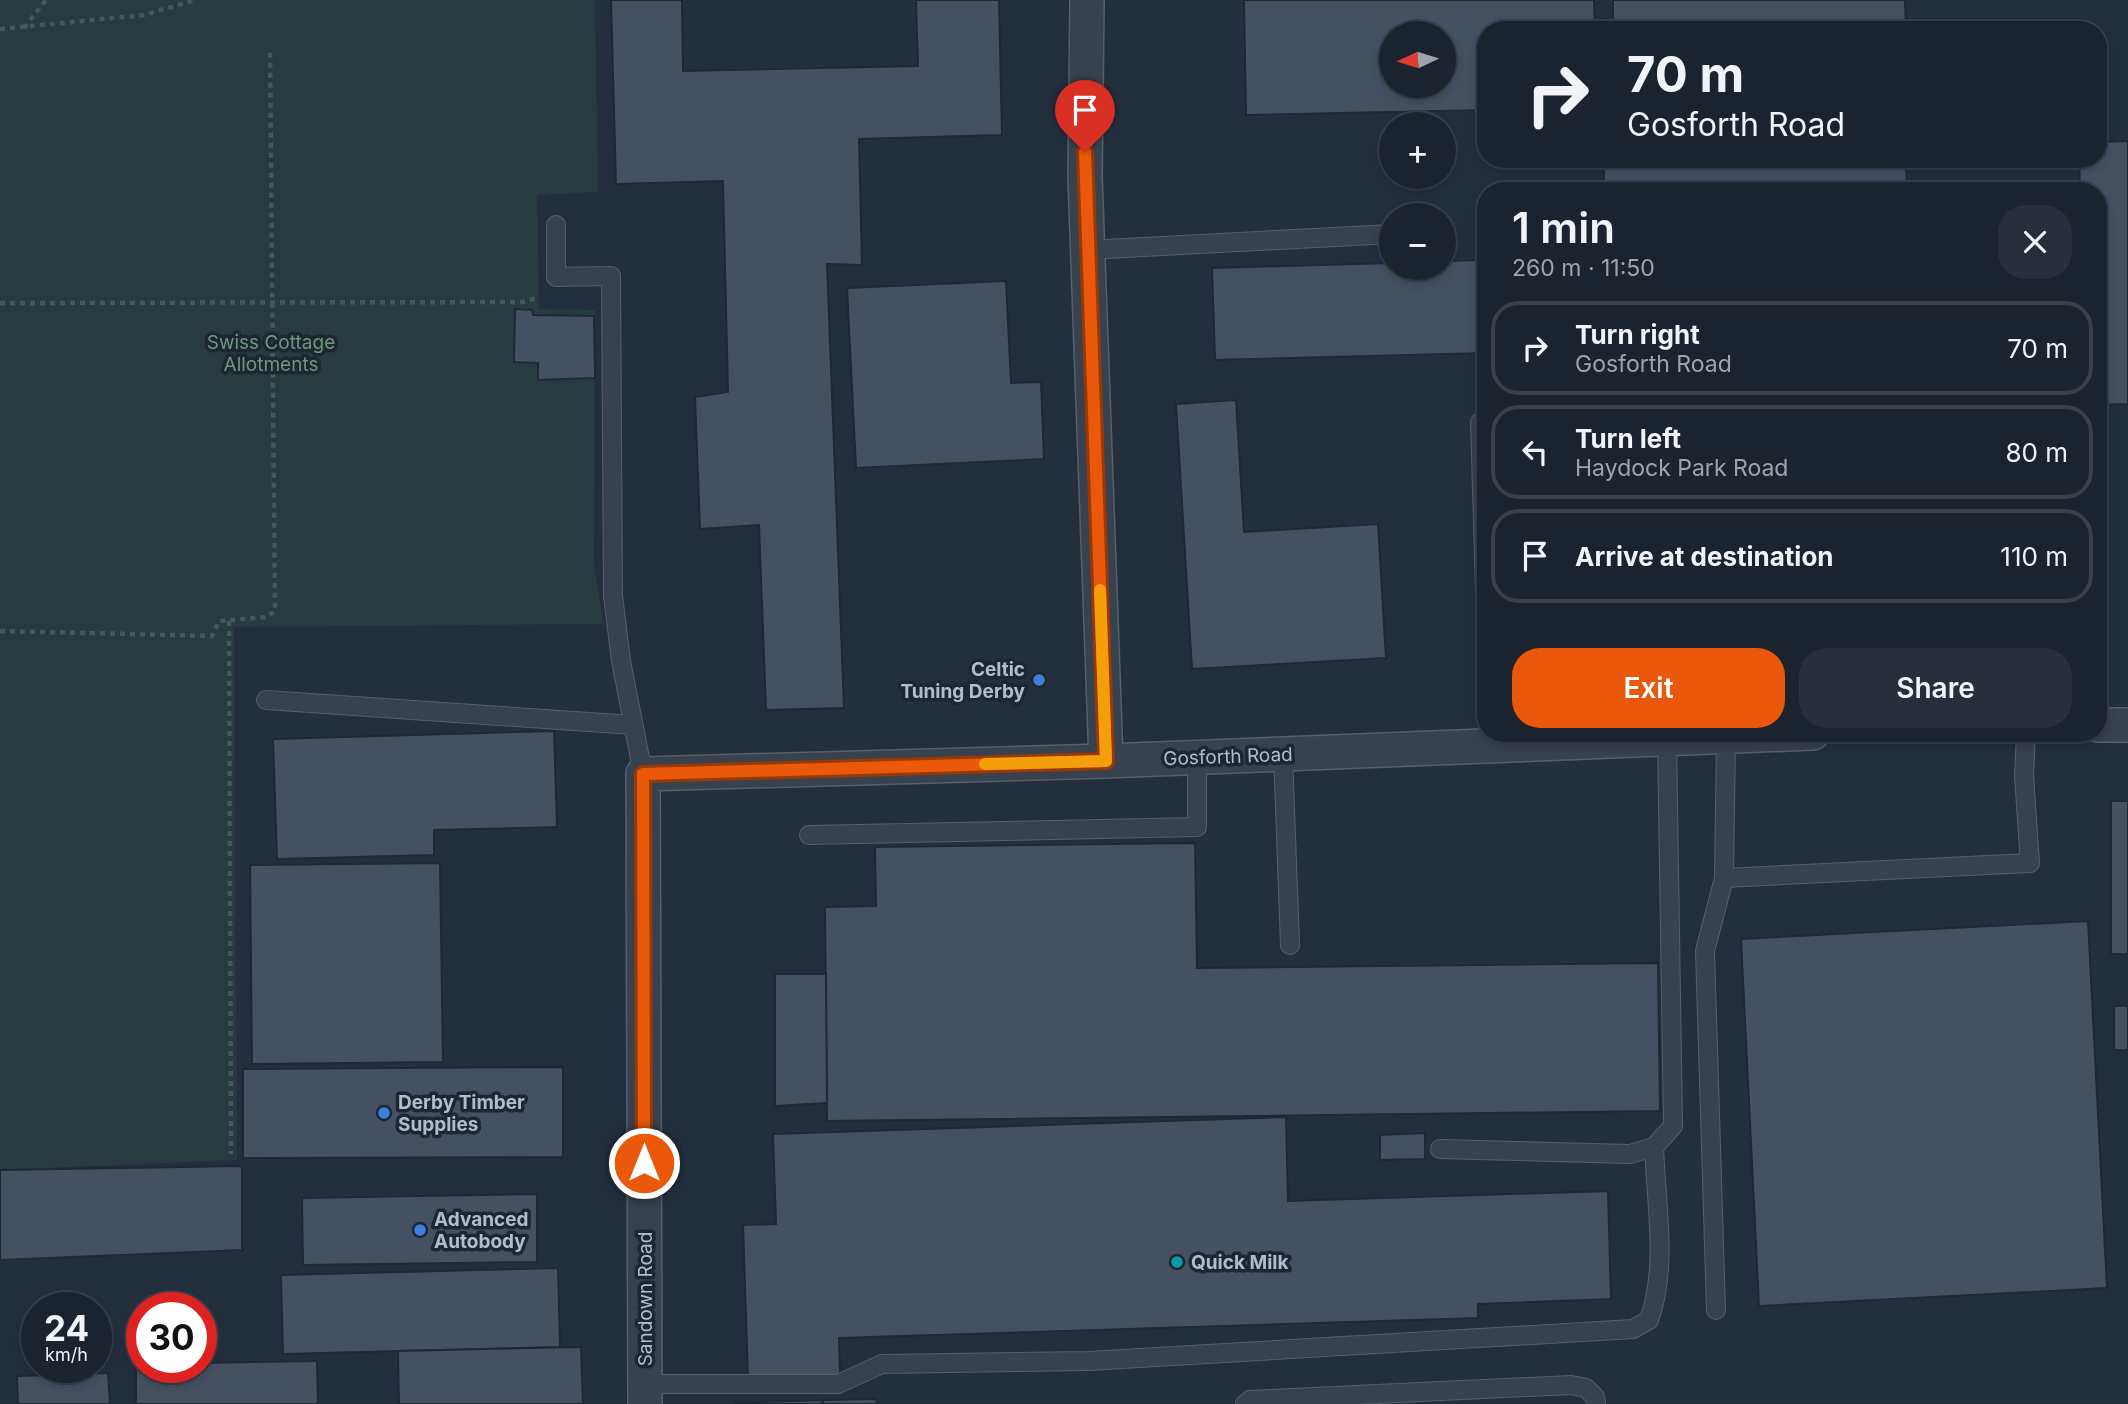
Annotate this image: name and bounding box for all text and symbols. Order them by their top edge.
north arrow [1379,21,1456,98]
map controls [1379,21,1456,280]
text: 70 m [1627,45,1744,104]
icon: right [1512,49,1603,140]
pin [1055,80,1115,152]
icon: arrive [1066,91,1104,129]
text: Gosforth Road [1627,105,1845,144]
button: + [1379,112,1456,189]
text: 1 min [1512,202,1615,253]
button: − [1379,203,1456,280]
button: close [1998,205,2072,279]
text: 260 m · 11:50 [1512,254,1655,282]
text: Turn right [1575,319,1700,350]
icon: right [1516,329,1554,367]
park label: Swiss Cottage Allotments [207,331,335,376]
text: 70 m [2007,333,2068,364]
text: Gosforth Road [1575,350,1732,378]
text: Turn left [1575,423,1681,454]
icon: left [1516,433,1554,471]
text: 80 m [2005,437,2068,468]
text: Haydock Park Road [1575,454,1788,482]
icon: arrive [1516,537,1554,575]
text: Arrive at destination [1575,541,1834,572]
text: 110 m [2000,541,2068,572]
button: Exit [1512,648,1785,728]
button: Share [1799,648,2072,728]
place label: Celtic Tuning Derby [900,658,1026,703]
marker: Celtic Tuning Derby [1031,672,1047,688]
street label: Gosforth Road [1163,743,1293,770]
place label: Derby Timber Supplies [398,1091,525,1136]
marker: Derby Timber Supplies [376,1105,392,1121]
position arrow [607,1126,681,1200]
place label: Advanced Autobody [434,1208,528,1253]
marker: Advanced Autobody [412,1222,428,1238]
street label: Sandown Road [634,1232,657,1366]
place label: Quick Milk [1191,1251,1288,1274]
marker: Quick Milk [1169,1254,1185,1270]
speed limit sign: 30 [126,1292,217,1383]
text: 24 [44,1307,89,1349]
text: km/h [45,1344,88,1365]

